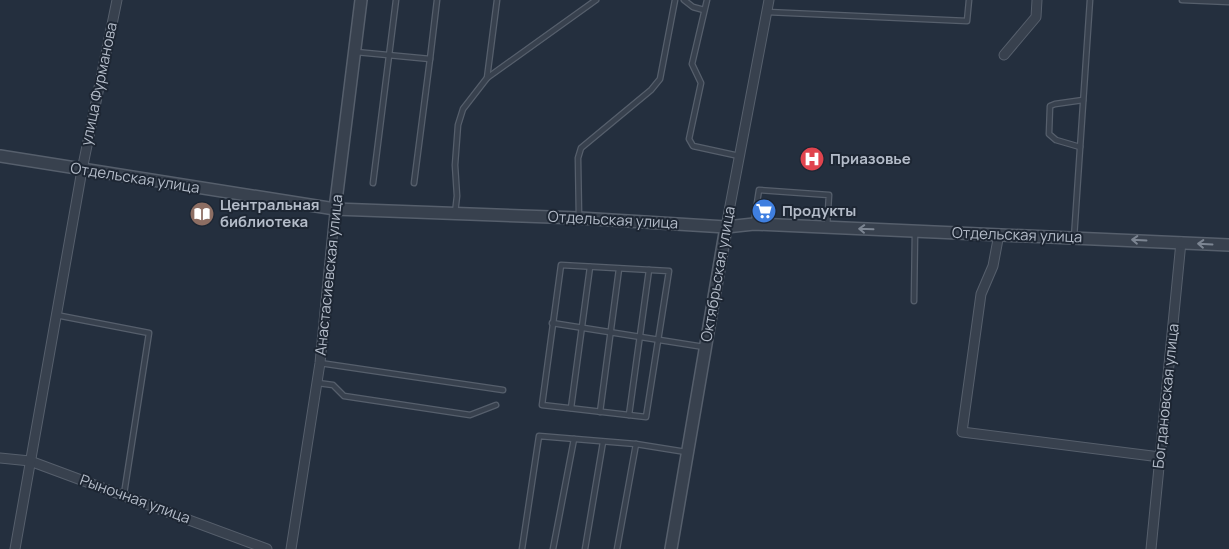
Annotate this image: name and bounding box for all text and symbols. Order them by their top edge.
street label: улица Фурманова [75,20,122,148]
hospital icon: Приазовье [799,146,825,172]
place label: Приазовье [830,148,911,169]
street label: Отдельская улица [69,157,201,198]
street label: Анастасиевская улица [310,193,347,357]
place label: Центральная библиотека [220,194,320,232]
supermarket icon: Продукты [751,198,777,224]
place label: Продукты [782,200,856,221]
library icon: Центральная библиотека [189,201,215,227]
street label: Октябрьская улица [695,204,740,343]
street label: Отдельская улица [547,206,679,233]
street label: Отдельская улица [951,222,1083,247]
one-way arrow [858,224,874,233]
one-way arrow [1131,236,1147,245]
one-way arrow [1197,239,1213,248]
street label: Богдановская улица [1147,322,1184,469]
street label: Рыночная улица [77,469,193,528]

